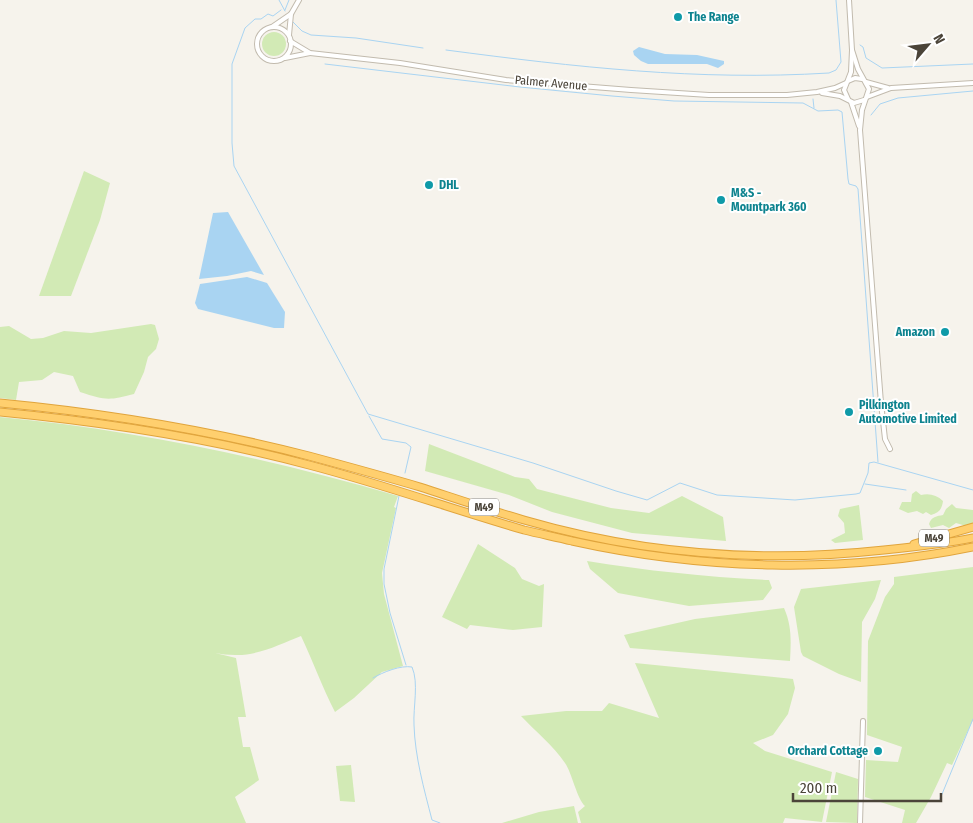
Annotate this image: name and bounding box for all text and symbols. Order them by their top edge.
place label: The Range [688,10,739,24]
marker: The Range [672,11,684,23]
north arrow [903,20,953,70]
text: N [930,31,949,47]
street label: Palmer Avenue [514,73,588,93]
place label: DHL [439,178,459,192]
marker: DHL [423,179,435,191]
place label: M&S - Mountpark 360 [731,186,807,214]
marker: M&S - Mountpark 360 [715,194,727,206]
place label: Amazon [895,325,935,339]
marker: Amazon [939,326,951,338]
place label: Pilkington Automotive Limited [858,398,957,426]
marker: Pilkington Automotive Limited [843,406,855,418]
road number: M49 [469,498,499,516]
road number: M49 [919,530,949,546]
place label: Orchard Cottage [787,744,868,758]
marker: Orchard Cottage [872,745,884,757]
scale bar [793,770,940,802]
text: 200 m [800,779,837,797]

